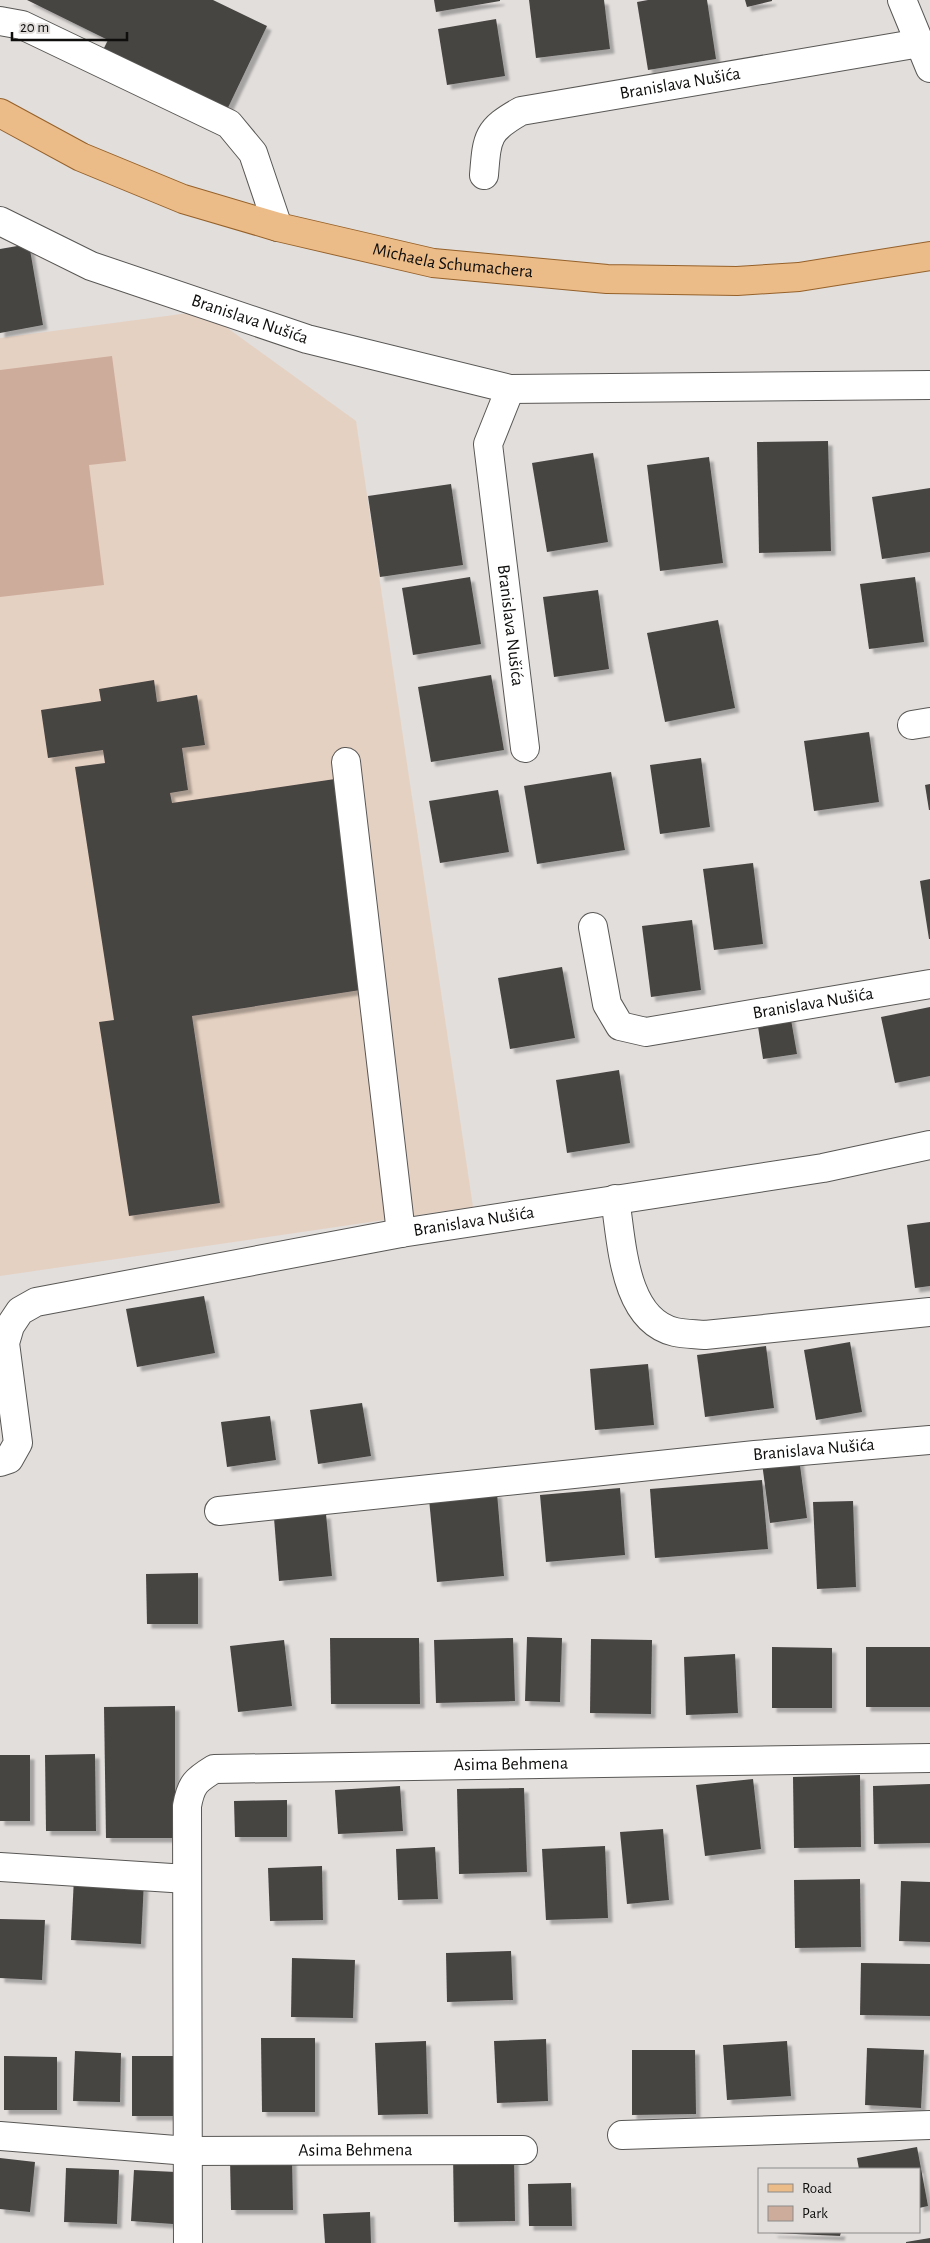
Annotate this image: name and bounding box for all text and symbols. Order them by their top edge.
scale bar [12,10,128,42]
text: 20 m [20,20,49,35]
street label: Branislava Nušića [618,65,742,103]
street label: Michaela Schumachera [371,240,534,281]
street label: Branislava Nušića [189,292,310,348]
street label: Branislava Nušića [494,564,526,687]
street label: Branislava Nušića [751,985,875,1023]
street label: Branislava Nušića [412,1204,536,1240]
street label: Branislava Nušića [752,1436,876,1464]
street label: Asima Behmena [454,1755,568,1774]
street label: Asima Behmena [298,2141,413,2160]
legend [758,2168,920,2233]
text: Road [802,2181,832,2196]
text: Park [802,2206,828,2221]

